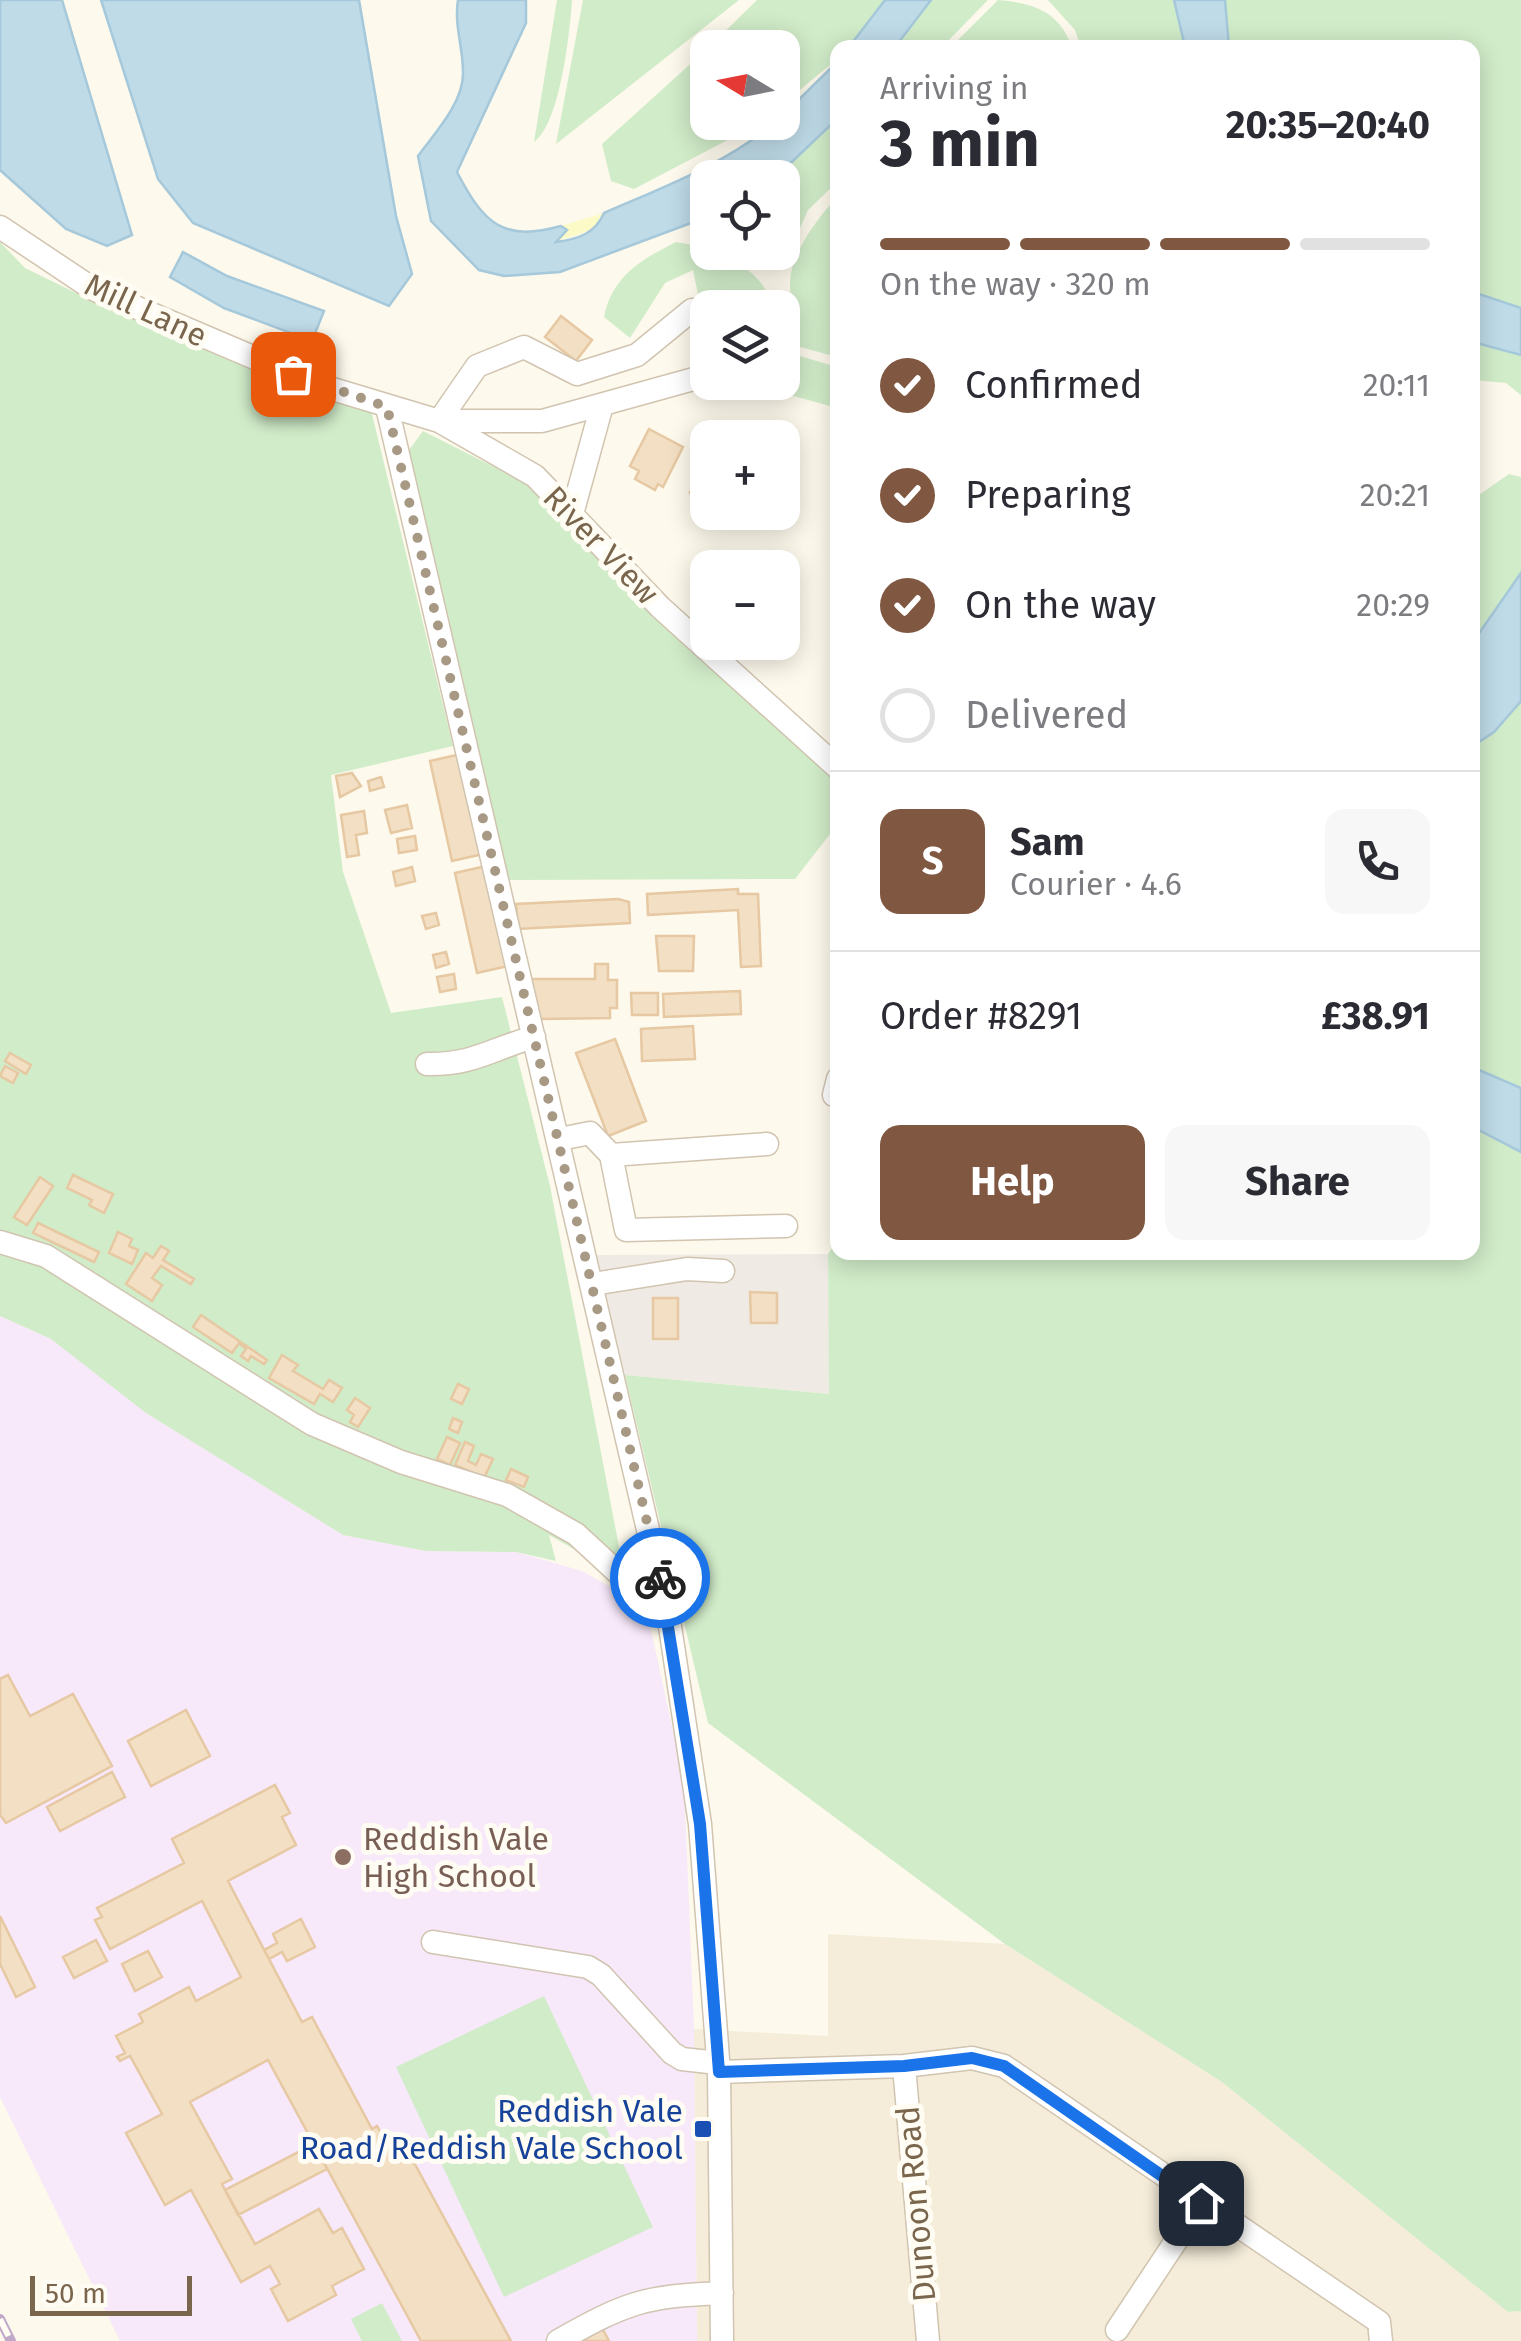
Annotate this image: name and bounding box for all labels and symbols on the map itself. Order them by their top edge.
north arrow [690,30,800,140]
street label: Mill Lane [79,265,213,355]
pin [251,332,336,417]
street label: River View [535,478,667,612]
courier [610,1528,710,1628]
place label: Reddish Vale High School [363,1820,549,1895]
marker: Reddish Vale High School [332,1846,354,1868]
place label: Reddish Vale Road/Reddish Vale School [300,2092,683,2167]
street label: Dunoon Road [889,2105,943,2303]
marker: Reddish Vale Road/Reddish Vale School [692,2118,714,2140]
pin [1159,2161,1244,2246]
scale bar [30,2271,192,2316]

